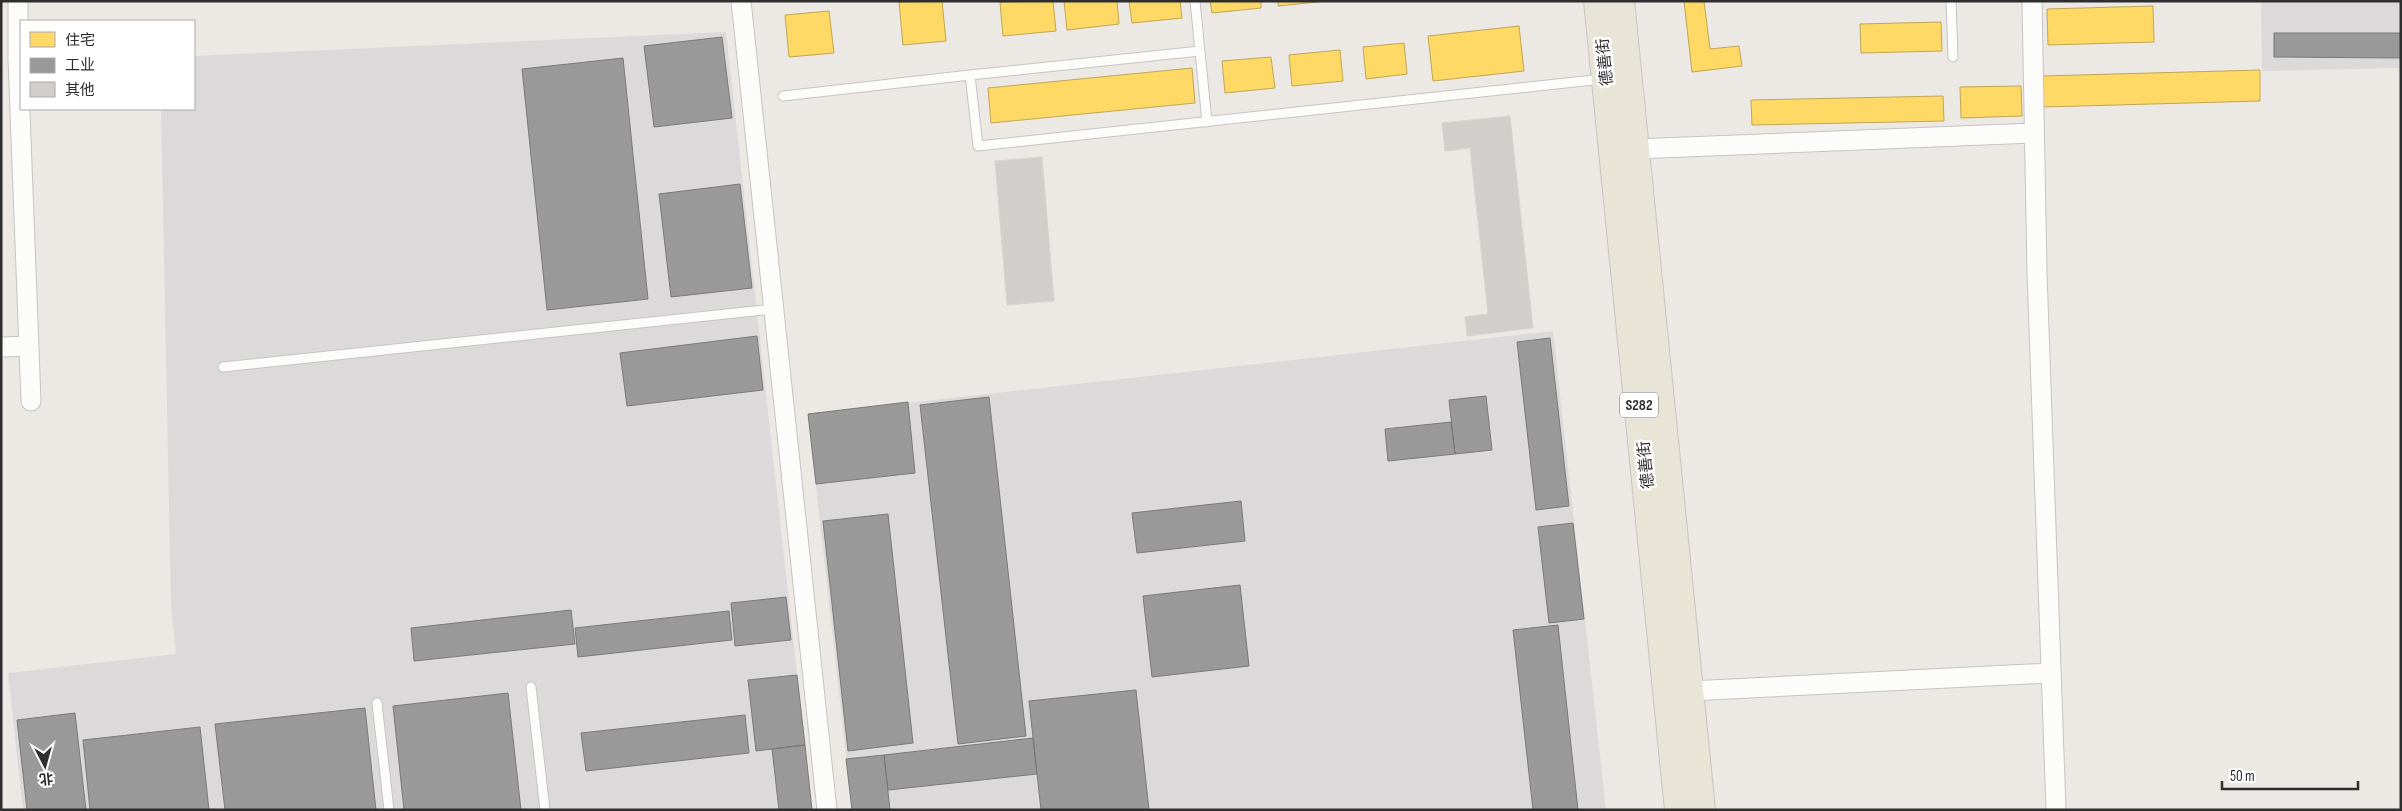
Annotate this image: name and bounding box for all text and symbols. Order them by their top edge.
legend [20,20,195,110]
text: 住宅 [65,31,95,50]
street label: 德善街 [1594,37,1617,87]
text: 工业 [65,56,95,75]
text: 其他 [65,81,95,100]
road number: S282 [1620,392,1658,418]
street label: 德善街 [1635,440,1658,490]
north arrow [20,741,70,791]
scale bar [2222,758,2358,790]
text: 50 m [2230,767,2255,786]
text: 北 [38,769,54,788]

